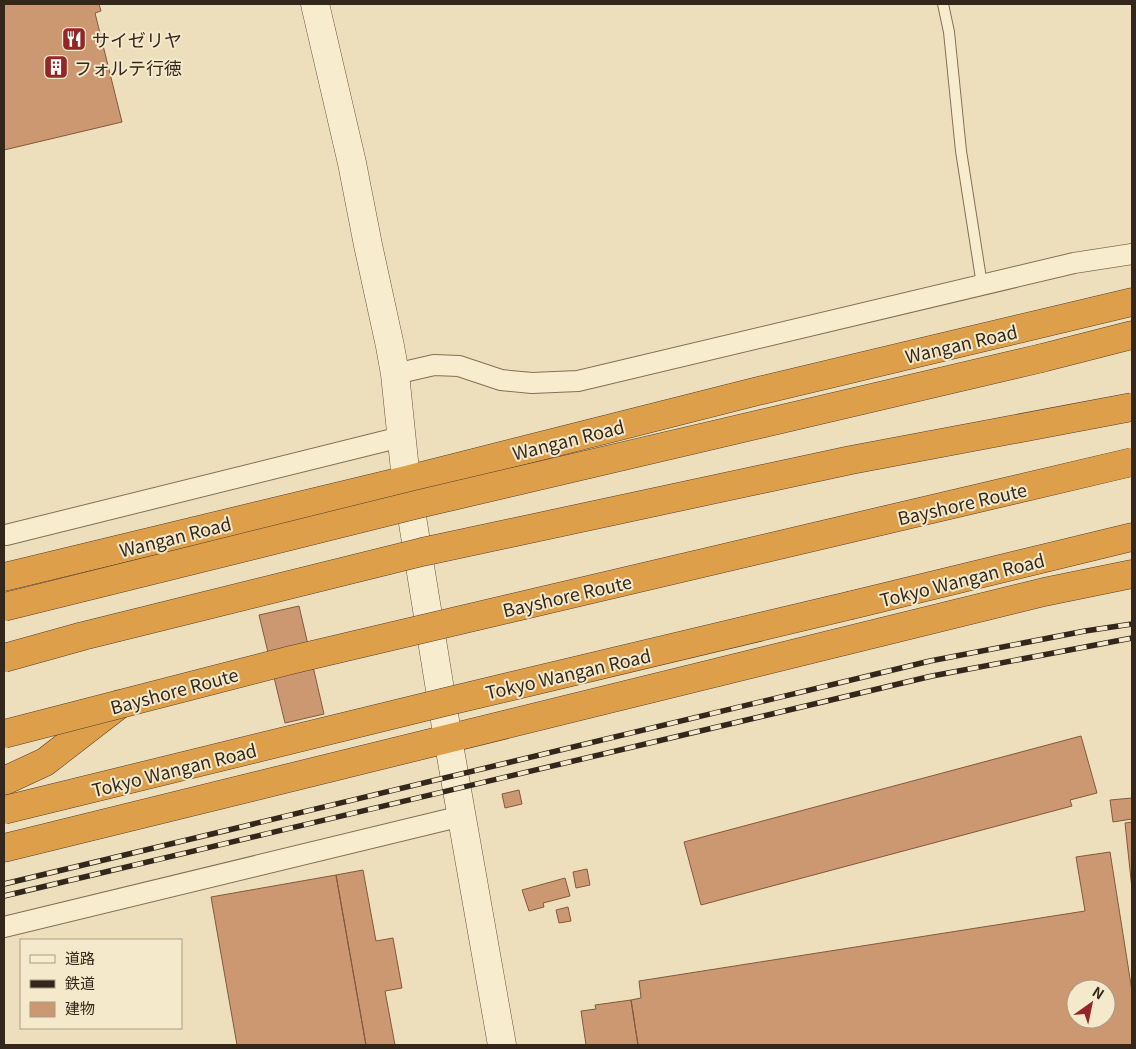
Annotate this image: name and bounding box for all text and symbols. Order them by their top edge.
restaurant icon: サイゼリヤ [61,26,87,52]
place label: サイゼリヤ [92,26,182,52]
building icon: フォルテ行徳 [43,54,69,80]
place label: フォルテ行徳 [74,54,182,80]
street label: Wangan Road [902,317,1020,369]
street label: Wangan Road [509,413,627,465]
street label: Bayshore Route [895,476,1029,530]
street label: Wangan Road [116,510,234,562]
street label: Tokyo Wangan Road [877,546,1047,612]
street label: Bayshore Route [500,568,634,622]
street label: Tokyo Wangan Road [483,641,653,705]
street label: Bayshore Route [107,660,241,720]
street label: Tokyo Wangan Road [89,736,259,802]
legend [20,939,182,1029]
text: 道路 [65,947,95,968]
text: 鉄道 [65,972,95,993]
north arrow [1066,979,1116,1029]
text: N [1089,981,1108,1004]
text: 建物 [65,997,95,1018]

